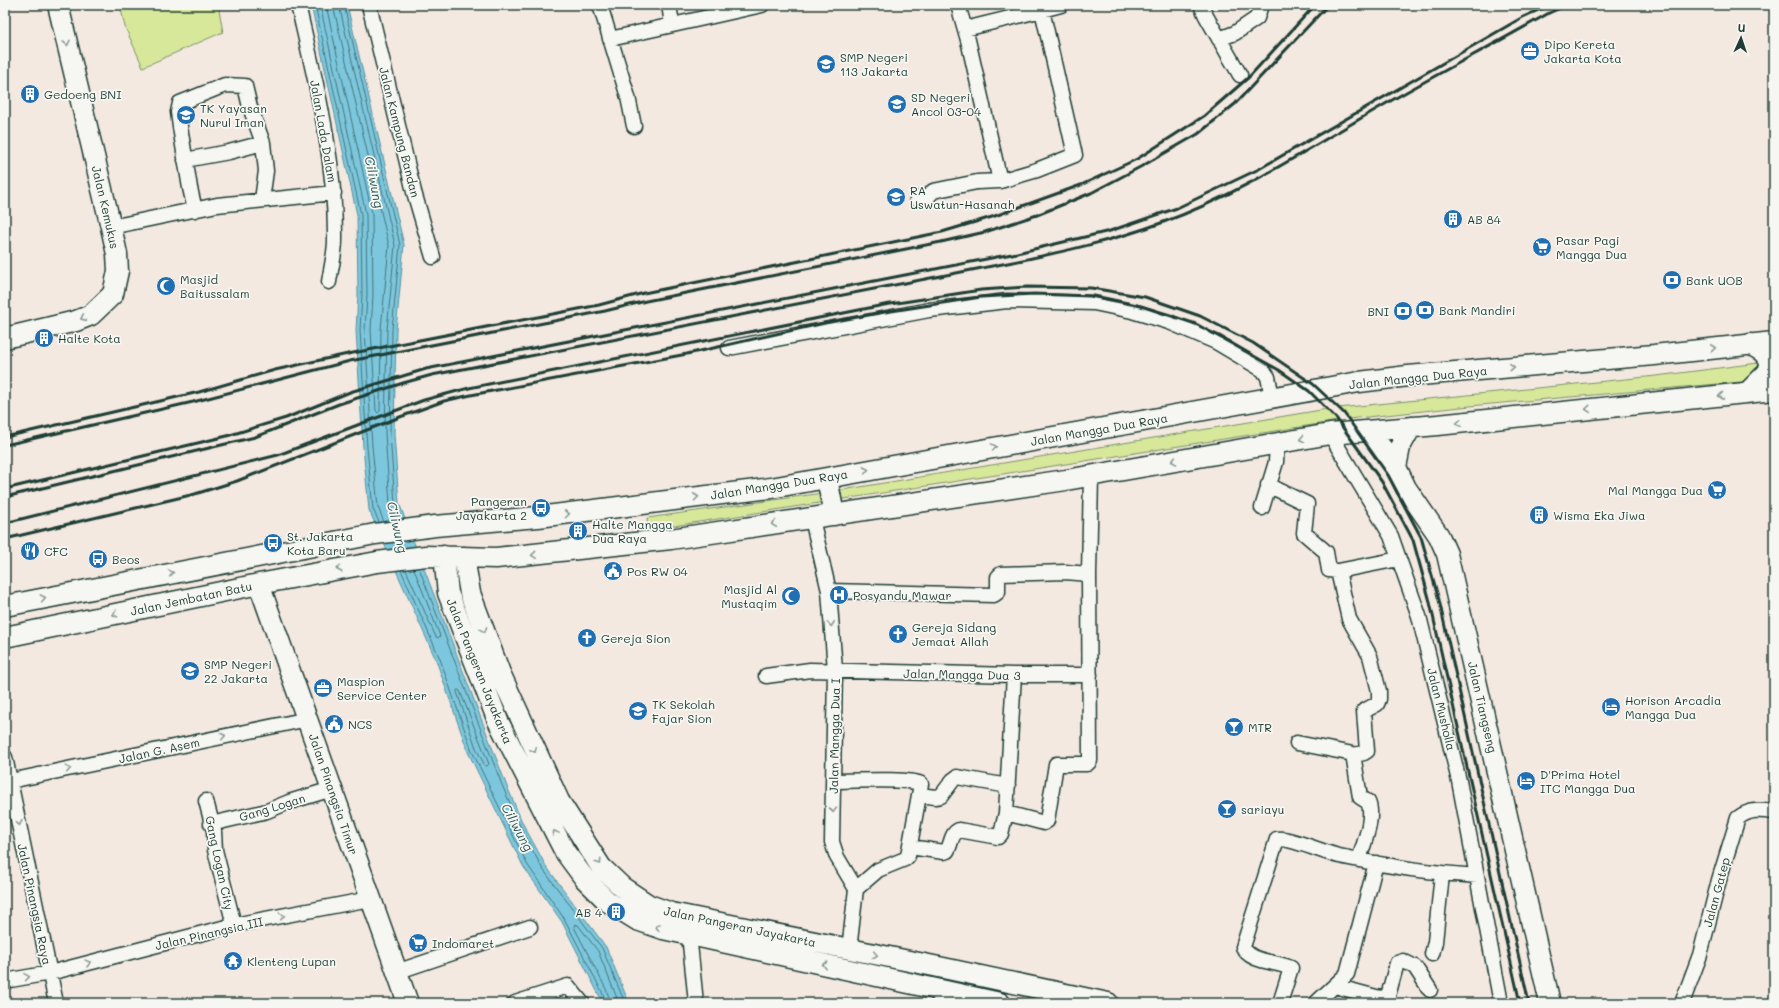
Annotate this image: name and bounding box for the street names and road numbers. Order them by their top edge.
street label: Jalan Kampung Bandan [376,65,424,199]
street label: Jalan Lada Dalam [307,79,341,183]
street label: Jalan Kemukus [89,164,123,250]
street label: Jalan Mangga Dua Raya [1348,362,1488,392]
street label: Jalan Mangga Dua Raya [1029,409,1169,449]
street label: Jalan Mangga Dua Raya [709,465,849,503]
street label: Jalan Jembatan Batu [129,577,253,619]
street label: Jalan Pangeran Jayakarta [443,596,517,746]
street label: Jalan Tiangseng [1465,660,1501,754]
street label: Jalan Mangga Dua 3 [903,665,1021,683]
street label: Jalan Musholla [1424,666,1460,752]
street label: Jalan Mangga Dua I [825,678,843,794]
street label: Jalan Pinangsia Timur [306,731,362,857]
street label: Jalan G. Asem [117,734,201,766]
street label: Gang Logan [237,789,307,825]
street label: Gang Logan City [202,814,238,912]
street label: Jalan Pinangsia Raya [14,842,56,966]
street label: Jalan Gatep [1699,855,1733,929]
street label: Jalan Pangeran Jayakarta [662,902,818,950]
street label: Jalan Pinangsia III [153,913,265,953]

